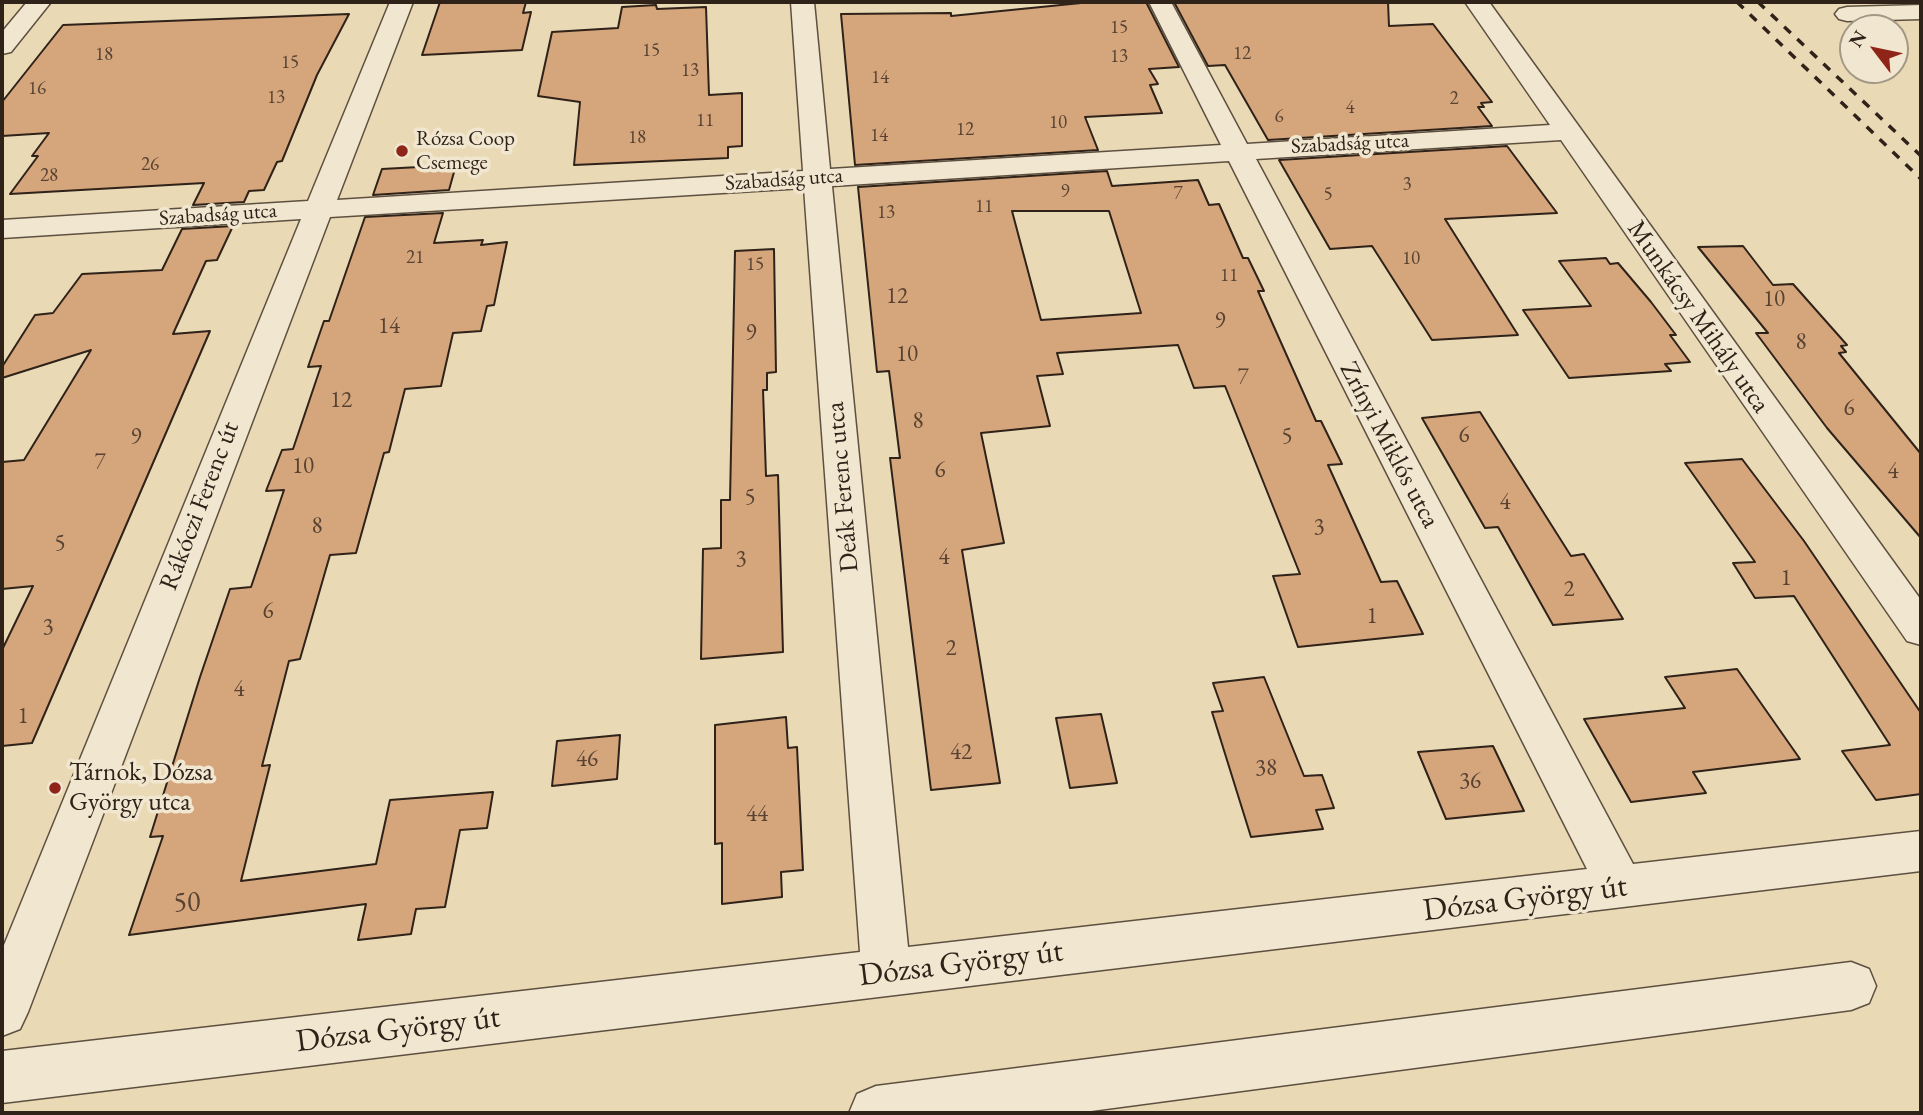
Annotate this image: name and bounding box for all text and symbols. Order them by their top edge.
north arrow [1839,14,1909,84]
house number: 15 [1110,17,1128,39]
text: N [1843,26,1872,52]
house number: 15 [642,40,660,62]
house number: 12 [1233,43,1251,65]
house number: 18 [95,44,113,66]
house number: 13 [1110,46,1128,68]
house number: 15 [281,52,299,74]
house number: 13 [681,60,699,82]
house number: 14 [871,67,889,89]
house number: 16 [28,78,46,100]
house number: 13 [267,87,285,109]
house number: 2 [1449,88,1459,110]
house number: 4 [1345,97,1355,119]
house number: 6 [1274,106,1284,128]
house number: 11 [696,110,714,132]
house number: 10 [1049,112,1067,134]
house number: 12 [956,119,974,141]
house number: 14 [870,125,888,147]
place label: Rózsa Coop Csemege [416,126,515,176]
house number: 18 [628,127,646,149]
street label: Szabadság utca [1290,128,1410,160]
marker: Rózsa Coop Csemege [394,143,410,159]
house number: 26 [141,154,159,176]
street label: Szabadság utca [724,163,844,197]
house number: 28 [40,165,58,187]
house number: 3 [1402,174,1412,196]
house number: 9 [1060,181,1070,203]
house number: 7 [1173,183,1183,205]
house number: 5 [1323,184,1333,206]
house number: 11 [975,196,993,218]
street label: Szabadság utca [158,198,278,232]
house number: 13 [877,202,895,224]
street label: Munkácsy Mihály utca [1620,215,1776,419]
house number: 21 [406,247,424,269]
house number: 10 [1402,248,1420,270]
house number: 15 [746,254,764,276]
house number: 11 [1220,265,1238,287]
house number: 12 [886,283,908,311]
house number: 10 [1763,286,1785,314]
house number: 9 [1214,308,1226,336]
house number: 14 [378,313,400,341]
house number: 9 [745,320,757,348]
house number: 8 [1795,329,1807,357]
house number: 10 [896,341,918,369]
street label: Zrínyi Miklós utca [1332,357,1446,533]
house number: 7 [1237,364,1249,392]
house number: 12 [330,387,352,415]
house number: 6 [1843,395,1855,423]
street label: Deák Ferenc utca [820,400,866,574]
house number: 8 [912,408,924,436]
street label: Rákóczi Ferenc út [154,417,246,595]
house number: 6 [1458,422,1470,450]
house number: 5 [1281,423,1293,451]
house number: 9 [130,424,142,452]
house number: 7 [94,449,106,477]
house number: 10 [292,453,314,481]
house number: 6 [934,457,946,485]
house number: 4 [1887,458,1899,486]
house number: 5 [744,484,756,512]
house number: 4 [1499,489,1511,517]
house number: 8 [311,513,323,541]
house number: 3 [1313,514,1325,542]
house number: 5 [54,530,66,558]
house number: 4 [938,544,950,572]
house number: 3 [735,546,747,574]
house number: 1 [1780,565,1792,593]
house number: 2 [1563,576,1575,604]
house number: 6 [262,598,274,626]
house number: 1 [1366,603,1378,631]
house number: 3 [42,614,54,642]
house number: 2 [945,635,957,663]
house number: 4 [233,676,245,704]
house number: 1 [17,703,29,731]
house number: 42 [950,739,972,767]
house number: 46 [576,746,598,774]
house number: 38 [1255,755,1277,783]
place label: Tárnok, Dózsa György utca [69,757,213,818]
house number: 36 [1459,768,1481,796]
marker: Tárnok, Dózsa György utca [47,780,63,796]
house number: 44 [746,801,768,829]
street label: Dózsa György út [1421,867,1629,931]
house number: 50 [174,886,200,920]
street label: Dózsa György út [857,932,1065,996]
street label: Dózsa György út [294,998,502,1062]

